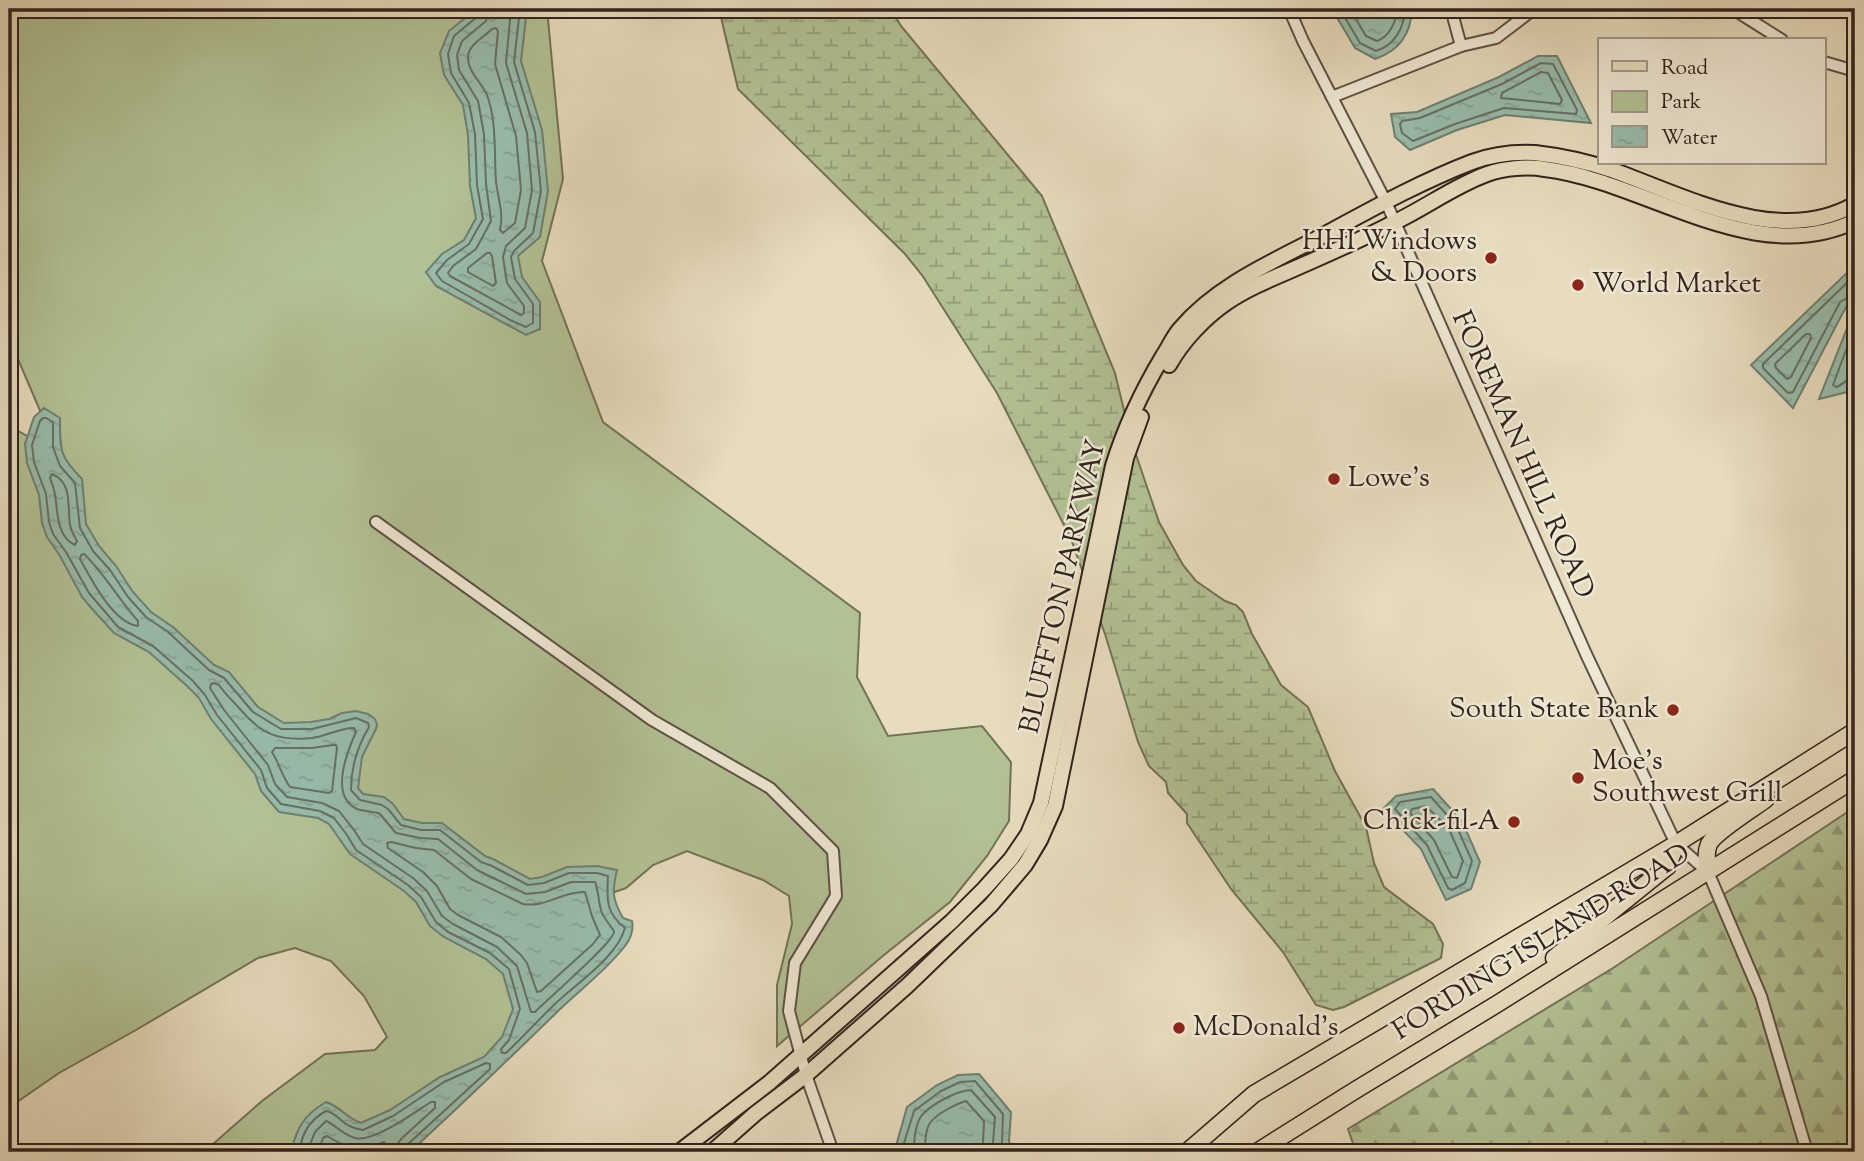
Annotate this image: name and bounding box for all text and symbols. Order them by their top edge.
legend [1598,38,1826,164]
text: Road [1661,54,1708,84]
text: Park [1661,88,1702,118]
text: Water [1661,124,1718,154]
place label: HHI Windows & Doors [1302,222,1477,294]
marker: HHI Windows & Doors [1483,250,1499,266]
place label: World Market [1592,265,1762,305]
marker: World Market [1570,277,1586,293]
street label: FOREMAN HILL ROAD [1440,305,1604,605]
street label: BLUFFTON PARKWAY [1011,436,1117,738]
place label: Lowe's [1348,459,1430,499]
marker: Lowe's [1326,471,1342,487]
place label: South State Bank [1449,690,1659,730]
marker: South State Bank [1665,702,1681,718]
place label: Moe's Southwest Grill [1592,742,1783,814]
marker: Moe's Southwest Grill [1570,770,1586,786]
place label: Chick-fil-A [1363,802,1500,842]
marker: Chick-fil-A [1506,814,1522,830]
street label: FORDING ISLAND ROAD [1385,835,1699,1051]
place label: McDonald's [1193,1008,1339,1048]
marker: McDonald's [1171,1020,1187,1036]

